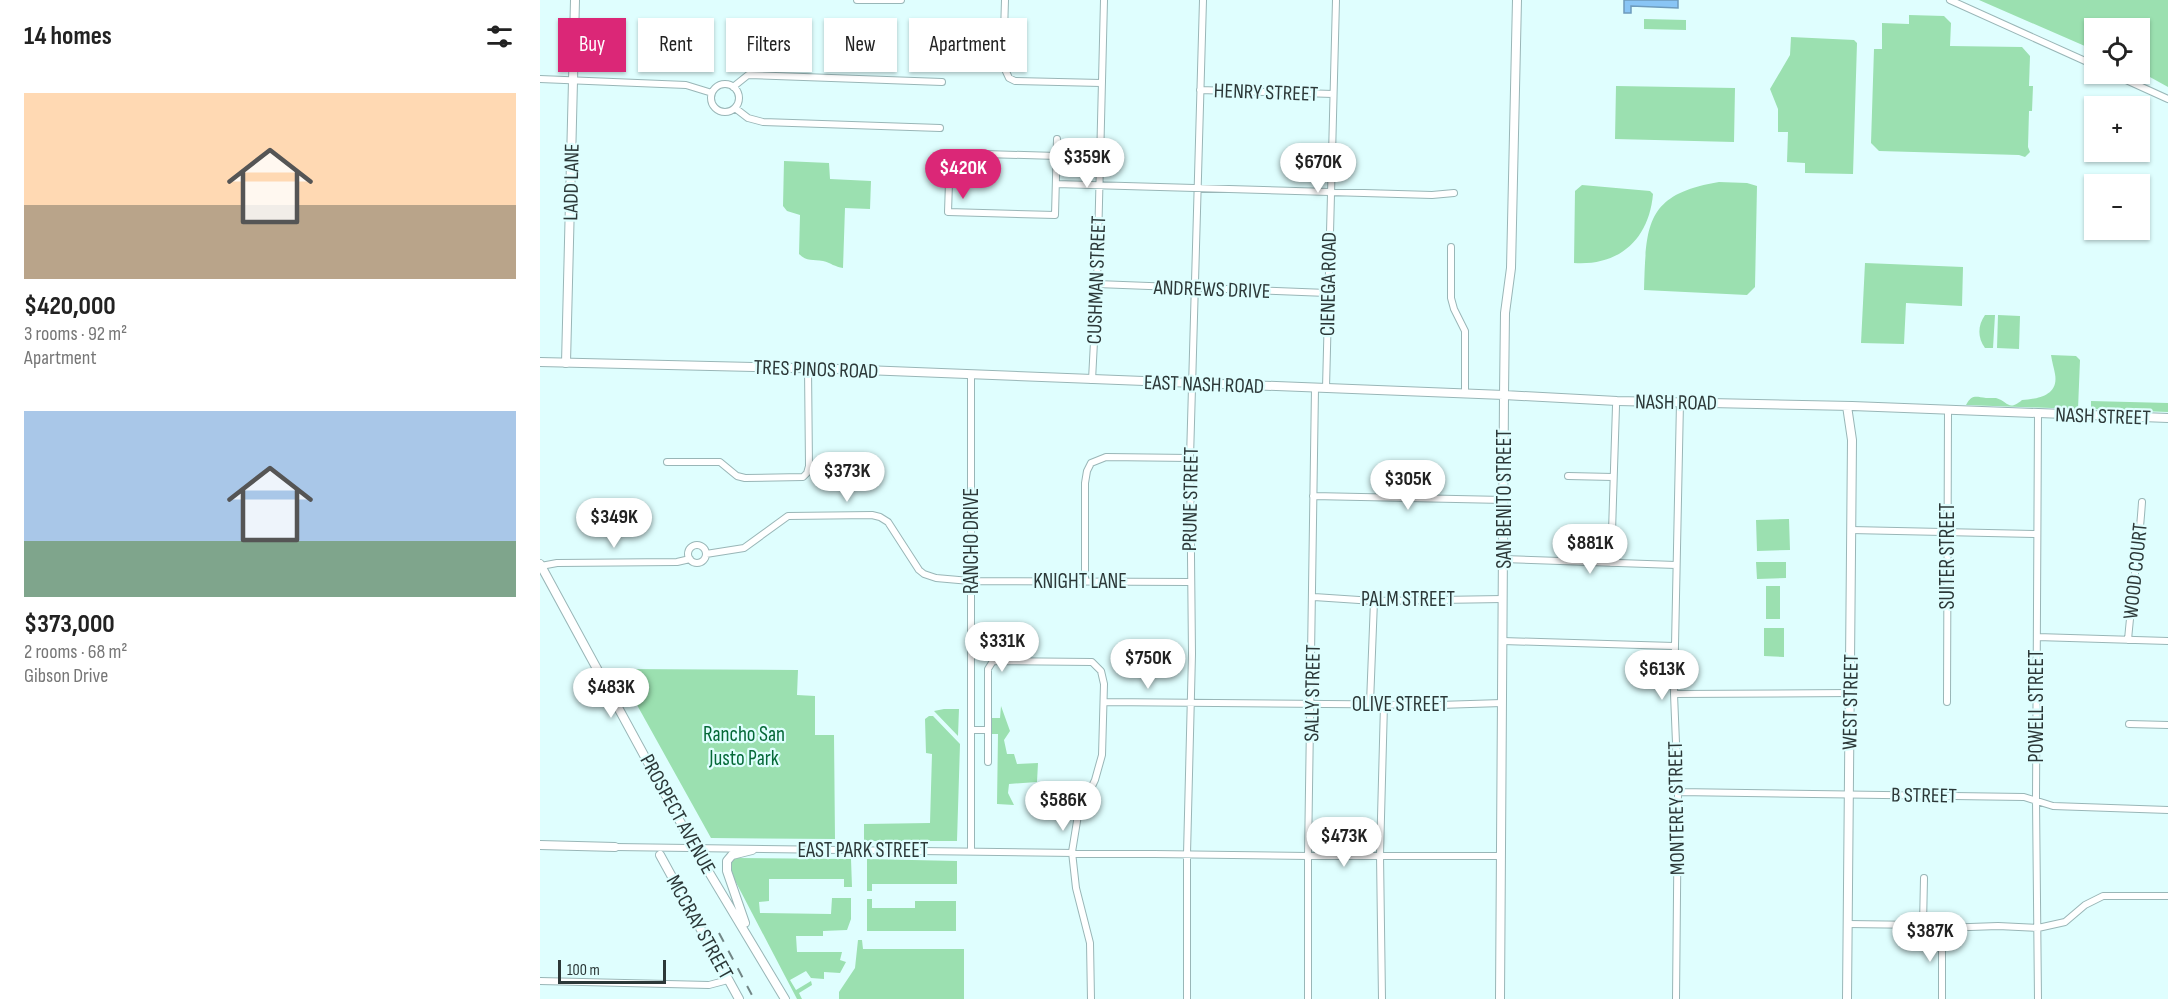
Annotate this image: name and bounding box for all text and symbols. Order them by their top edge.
chip: Buy [558,18,626,72]
chip: Rent [638,18,714,72]
chip: Filters [726,18,812,72]
chip: New [824,18,897,72]
chip: Apartment [909,18,1027,72]
map controls [2084,18,2150,240]
button: locate [2084,18,2150,84]
icon: filters [483,20,516,53]
text: 14 homes [24,21,112,52]
street label: HENRY STREET [1213,78,1319,107]
button: + [2084,96,2150,162]
icon: home [216,132,324,240]
pin: $359K [1045,138,1129,189]
street label: LADD LANE [558,143,585,221]
pin: $670K [1276,143,1360,194]
text: $359K [1063,145,1111,169]
pin: $420K [921,149,1005,200]
text: $670K [1294,150,1342,174]
text: $420K [939,156,987,180]
button: − [2084,174,2150,240]
street label: CUSHMAN STREET [1082,215,1111,345]
street label: CIENEGA ROAD [1315,232,1342,336]
street label: ANDREWS DRIVE [1152,275,1271,304]
text: $420,000 [24,291,116,322]
text: 3 rooms · 92 m² [24,322,127,346]
text: Apartment [24,346,97,370]
street label: TRES PINOS ROAD [753,355,879,384]
street label: EAST NASH ROAD [1144,370,1264,399]
street label: NASH ROAD [1635,389,1717,416]
street label: NASH STREET [2055,402,2152,431]
street label: SAN BENITO STREET [1492,429,1517,569]
street label: PRUNE STREET [1177,446,1204,551]
icon: home [216,450,324,558]
pin: $373K [805,452,889,503]
text: $373K [824,459,870,483]
pin: $305K [1366,460,1450,511]
text: $305K [1384,467,1432,491]
street label: RANCHO DRIVE [959,488,984,594]
pin: $349K [572,498,656,549]
street label: SUITER STREET [1935,502,1960,609]
text: $349K [590,505,638,529]
street label: WOOD COURT [2118,521,2153,620]
pin: $881K [1548,524,1632,575]
text: $881K [1566,531,1614,555]
street label: KNIGHT LANE [1033,569,1127,594]
street label: PALM STREET [1361,587,1455,612]
text: $373,000 [24,609,115,640]
pin: $331K [960,622,1044,673]
text: $331K [979,629,1025,653]
pin: $750K [1106,639,1190,690]
text: 2 rooms · 68 m² [24,640,128,664]
street label: SALLY STREET [1299,644,1326,742]
text: $750K [1124,646,1172,670]
street label: POWELL STREET [2024,649,2049,763]
pin: $613K [1620,650,1704,701]
street label: WEST STREET [1837,653,1864,750]
text: $613K [1639,657,1685,681]
text: Gibson Drive [24,664,108,688]
pin: $483K [569,668,653,719]
text: $483K [587,675,635,699]
street label: OLIVE STREET [1352,692,1449,717]
park label: Rancho San Justo Park [703,722,785,771]
street label: MONTEREY STREET [1663,740,1690,875]
street label: PROSPECT AVENUE [634,750,721,878]
pin: $586K [1021,781,1105,832]
street label: B STREET [1891,782,1957,809]
text: $586K [1039,788,1087,812]
pin: $473K [1302,817,1386,868]
text: $473K [1321,824,1367,848]
street label: EAST PARK STREET [797,838,929,863]
street label: MCCRAY STREET [661,871,739,984]
pin: $387K [1888,912,1972,963]
text: $387K [1906,919,1954,943]
scale bar [558,957,666,984]
text: 100 m [567,961,600,980]

